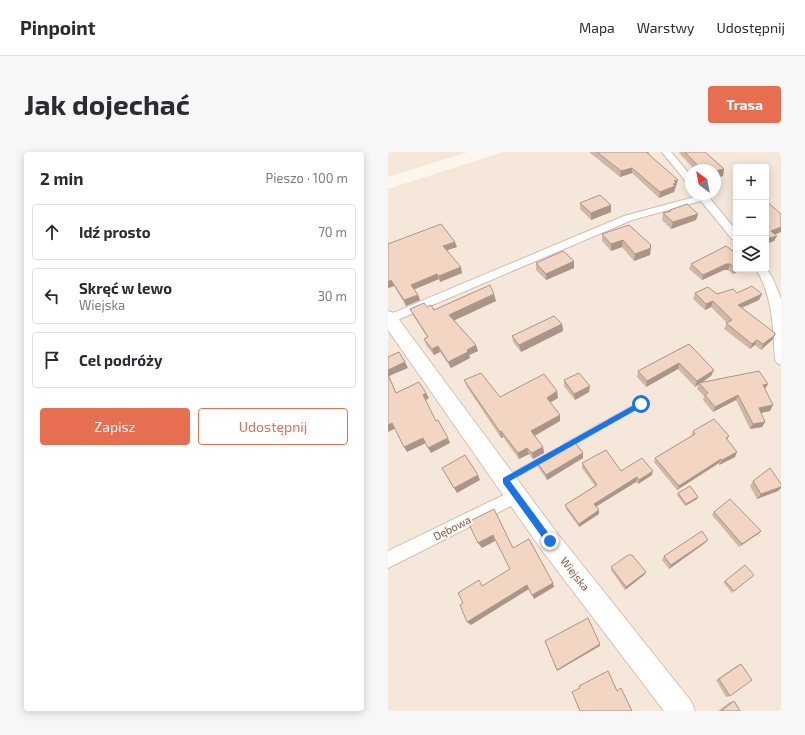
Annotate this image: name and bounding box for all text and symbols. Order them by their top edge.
text: Pinpoint [20,16,95,39]
text: Mapa [579,19,615,36]
text: Warstwy [637,19,695,36]
text: Udostępnij [717,19,785,36]
button: Trasa [708,86,781,123]
text: Jak dojechać [24,87,190,121]
north arrow [685,164,721,200]
map controls [733,164,769,272]
button: + [733,164,769,200]
text: 2 min [40,168,83,188]
text: Pieszo · 100 m [266,170,348,186]
button: − [733,200,769,236]
icon: ahead [41,221,63,243]
text: Idź prosto [79,223,151,241]
text: 70 m [318,224,347,240]
button: layers [733,236,769,272]
text: Skręć w lewo [79,279,172,297]
icon: left [41,285,63,307]
text: 30 m [318,288,347,304]
text: Wiejska [79,297,125,313]
icon: arrive [41,349,63,371]
text: Cel podróży [79,351,162,369]
route start [632,395,650,413]
button: Zapisz [40,408,190,445]
button: Udostępnij [198,408,348,445]
street label: Dębowa [431,513,473,543]
route end [541,532,559,550]
street label: Wiejska [557,554,593,594]

